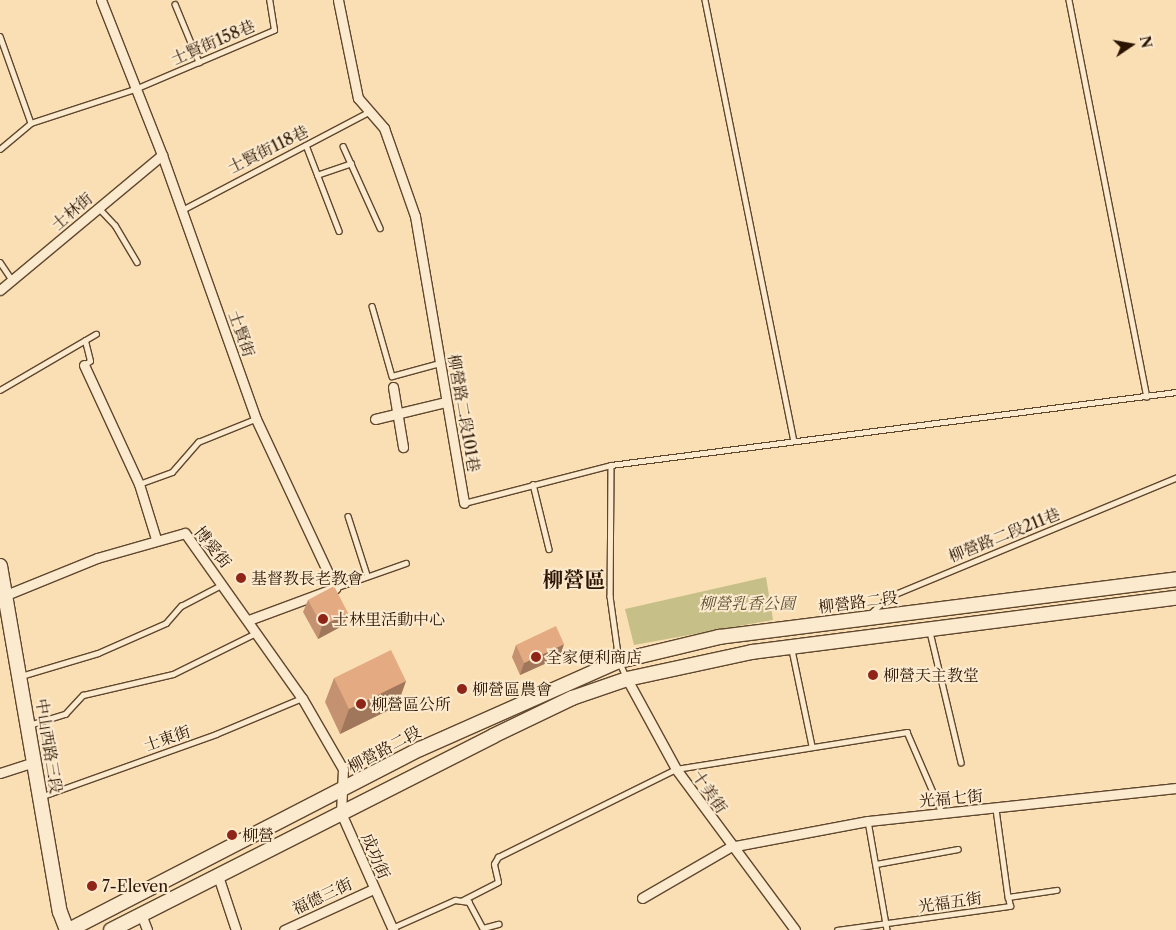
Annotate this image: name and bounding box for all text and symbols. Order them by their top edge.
street label: 士賢街158巷 [168,16,258,68]
north arrow [1106,20,1156,70]
text: N [1136,34,1156,50]
street label: 士賢街118巷 [225,121,311,177]
street label: 士林街 [47,188,97,234]
street label: 士賢街 [225,308,259,360]
street label: 柳營路二段101巷 [444,352,484,474]
street label: 柳營路二段211巷 [945,504,1063,566]
street label: 博愛街 [190,522,236,572]
district label: 柳營區 [543,567,605,593]
place label: 基督教長老教會 [251,568,363,588]
marker: 基督教長老教會 [235,572,247,584]
street label: 柳營路二段 [817,588,899,616]
park label: 柳營乳香公園 [699,593,795,613]
place label: 士林里活動中心 [333,609,445,629]
marker: 士林里活動中心 [317,613,329,625]
place label: 全家便利商店 [546,647,642,667]
marker: 全家便利商店 [530,651,542,663]
place label: 柳營天主教堂 [883,665,979,685]
marker: 柳營天主教堂 [867,669,879,681]
place label: 柳營區農會 [472,679,552,699]
marker: 柳營區農會 [456,683,468,695]
place label: 柳營區公所 [371,694,451,714]
street label: 中山西路三段 [32,697,66,795]
marker: 柳營區公所 [355,698,367,710]
street label: 士東街 [141,721,193,755]
street label: 柳營路二段 [344,722,424,776]
street label: 十美街 [688,767,732,817]
street label: 光福七街 [918,786,984,810]
place label: 柳營 [242,825,274,845]
marker: 柳營 [226,829,238,841]
street label: 成功街 [358,830,394,882]
street label: 福德三街 [289,874,355,918]
place label: 7-Eleven [102,876,168,896]
marker: 7-Eleven [86,880,98,892]
street label: 光福五街 [917,888,983,916]

